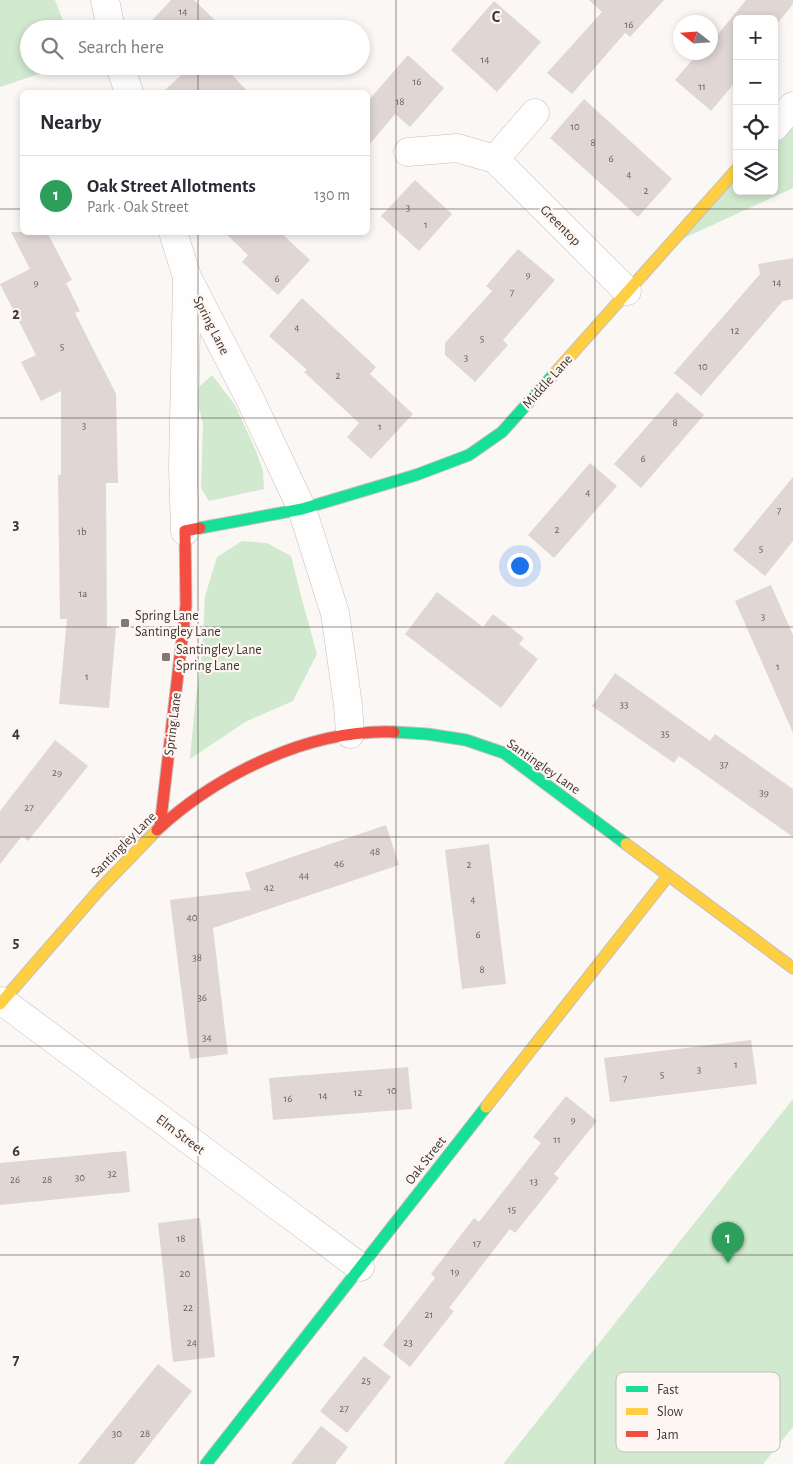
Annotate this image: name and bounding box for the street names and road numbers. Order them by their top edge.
street label: Greentop [537,203,583,249]
street label: Spring Lane [190,294,232,357]
street label: Middle Lane [520,352,575,411]
street label: Spring Lane [162,692,184,757]
street label: Santingley Lane [504,736,583,797]
street label: Santingley Lane [88,809,159,880]
street label: Elm Street [154,1112,208,1158]
street label: Oak Street [403,1133,449,1187]

